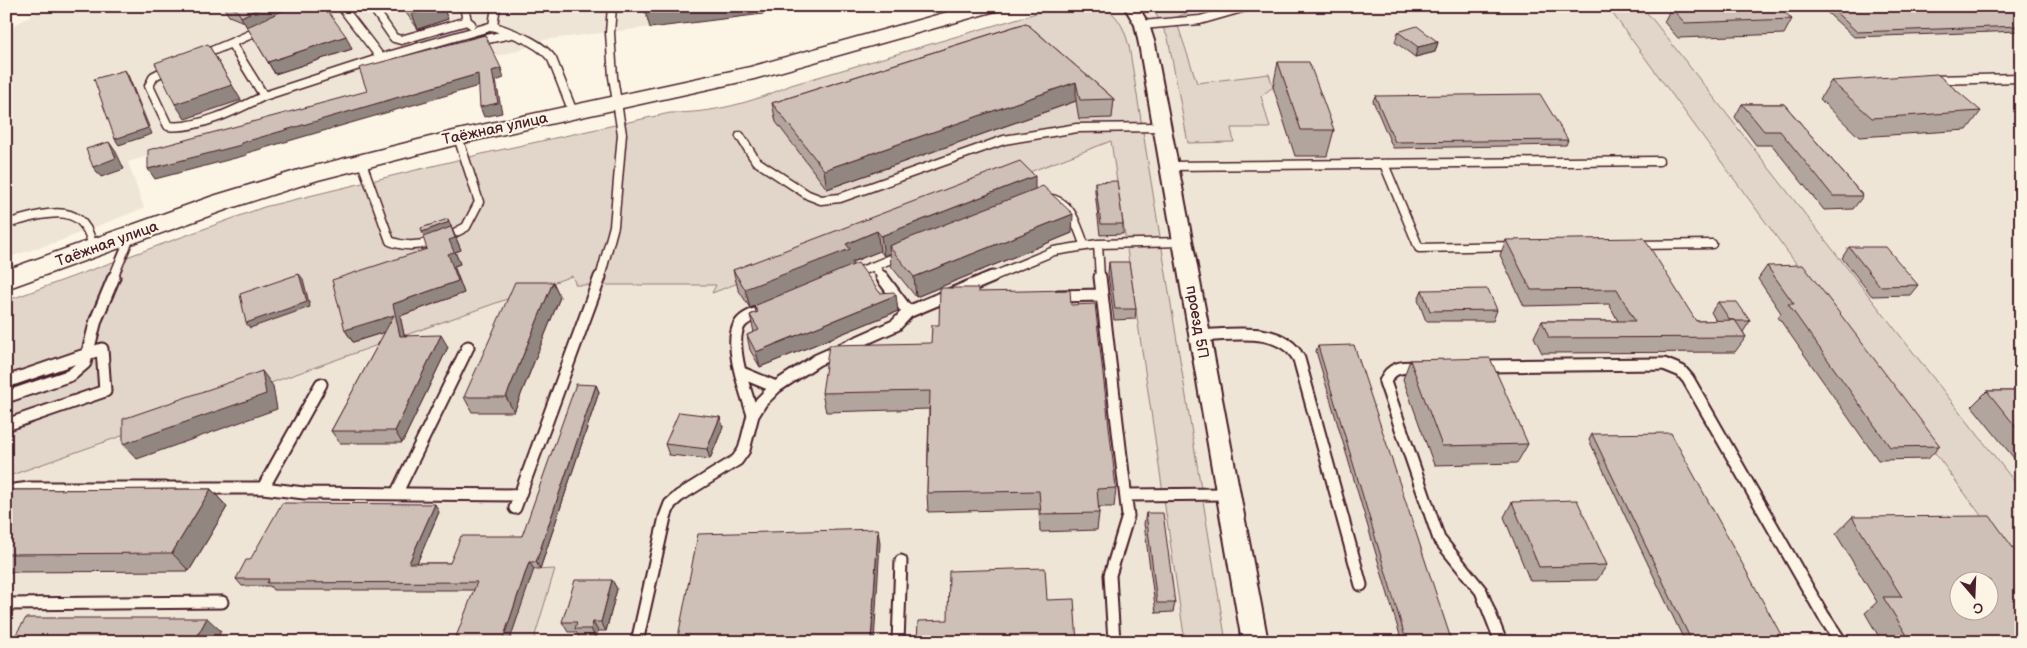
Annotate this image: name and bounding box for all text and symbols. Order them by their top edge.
street label: Таёжная улица [440,109,550,149]
street label: Таёжная улица [53,217,161,271]
street label: проезд 5П [1181,284,1213,360]
north arrow [1950,570,2000,620]
text: С [1970,598,1985,618]

